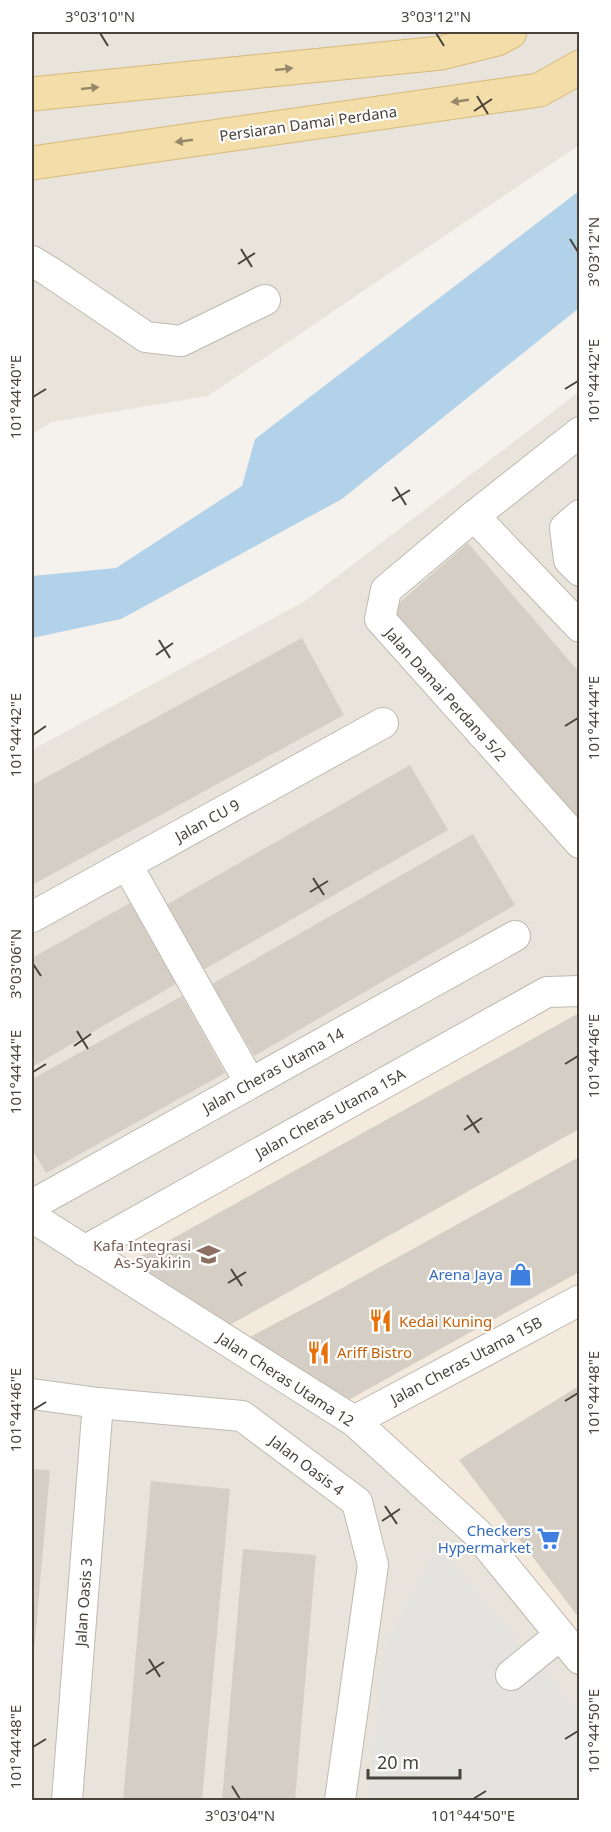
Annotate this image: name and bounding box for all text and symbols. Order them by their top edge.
text: 3°03'10"N [65,6,135,26]
text: 3°03'12"N [401,6,471,26]
one-way arrow [274,64,293,73]
one-way arrow [80,83,99,93]
one-way arrow [450,97,469,106]
street label: Persiaran Damai Perdana [218,101,398,145]
one-way arrow [174,137,193,146]
text: 3°03'12"N [583,217,603,287]
text: 101°44'42"E [583,339,603,423]
text: 101°44'40"E [5,355,25,439]
street label: Jalan Damai Perdana 5/2 [379,622,511,765]
text: 101°44'44"E [583,676,603,760]
text: 101°44'42"E [5,693,25,777]
street label: Jalan CU 9 [169,794,243,847]
text: 3°03'06"N [5,929,25,999]
text: 101°44'46"E [583,1014,603,1098]
street label: Jalan Cheras Utama 14 [197,1023,348,1118]
text: 101°44'44"E [5,1030,25,1114]
street label: Jalan Cheras Utama 15A [250,1063,409,1164]
place label: Kafa Integrasi As-Syakirin [93,1235,191,1272]
school or university icon: Kafa Integrasi As-Syakirin [196,1241,222,1267]
shop icon: Arena Jaya [508,1261,534,1287]
place label: Arena Jaya [429,1264,503,1284]
restaurant icon: Kedai Kuning [368,1308,394,1334]
place label: Kedai Kuning [399,1311,492,1331]
street label: Jalan Cheras Utama 15B [385,1312,545,1409]
street label: Jalan Cheras Utama 12 [212,1326,358,1431]
restaurant icon: Ariff Bistro [306,1339,332,1365]
place label: Ariff Bistro [337,1342,412,1362]
text: 101°44'48"E [583,1351,603,1435]
text: 101°44'46"E [5,1368,25,1452]
street label: Jalan Oasis 4 [264,1429,349,1500]
place label: Checkers Hypermarket [438,1520,532,1557]
supermarket icon: Checkers Hypermarket [536,1526,562,1552]
street label: Jalan Oasis 3 [70,1557,96,1649]
text: 101°44'50"E [583,1689,603,1773]
text: 101°44'48"E [5,1705,25,1789]
scale bar [368,1742,460,1780]
text: 20 m [377,1750,419,1774]
text: 3°03'04"N [205,1805,275,1825]
text: 101°44'50"E [431,1805,515,1825]

